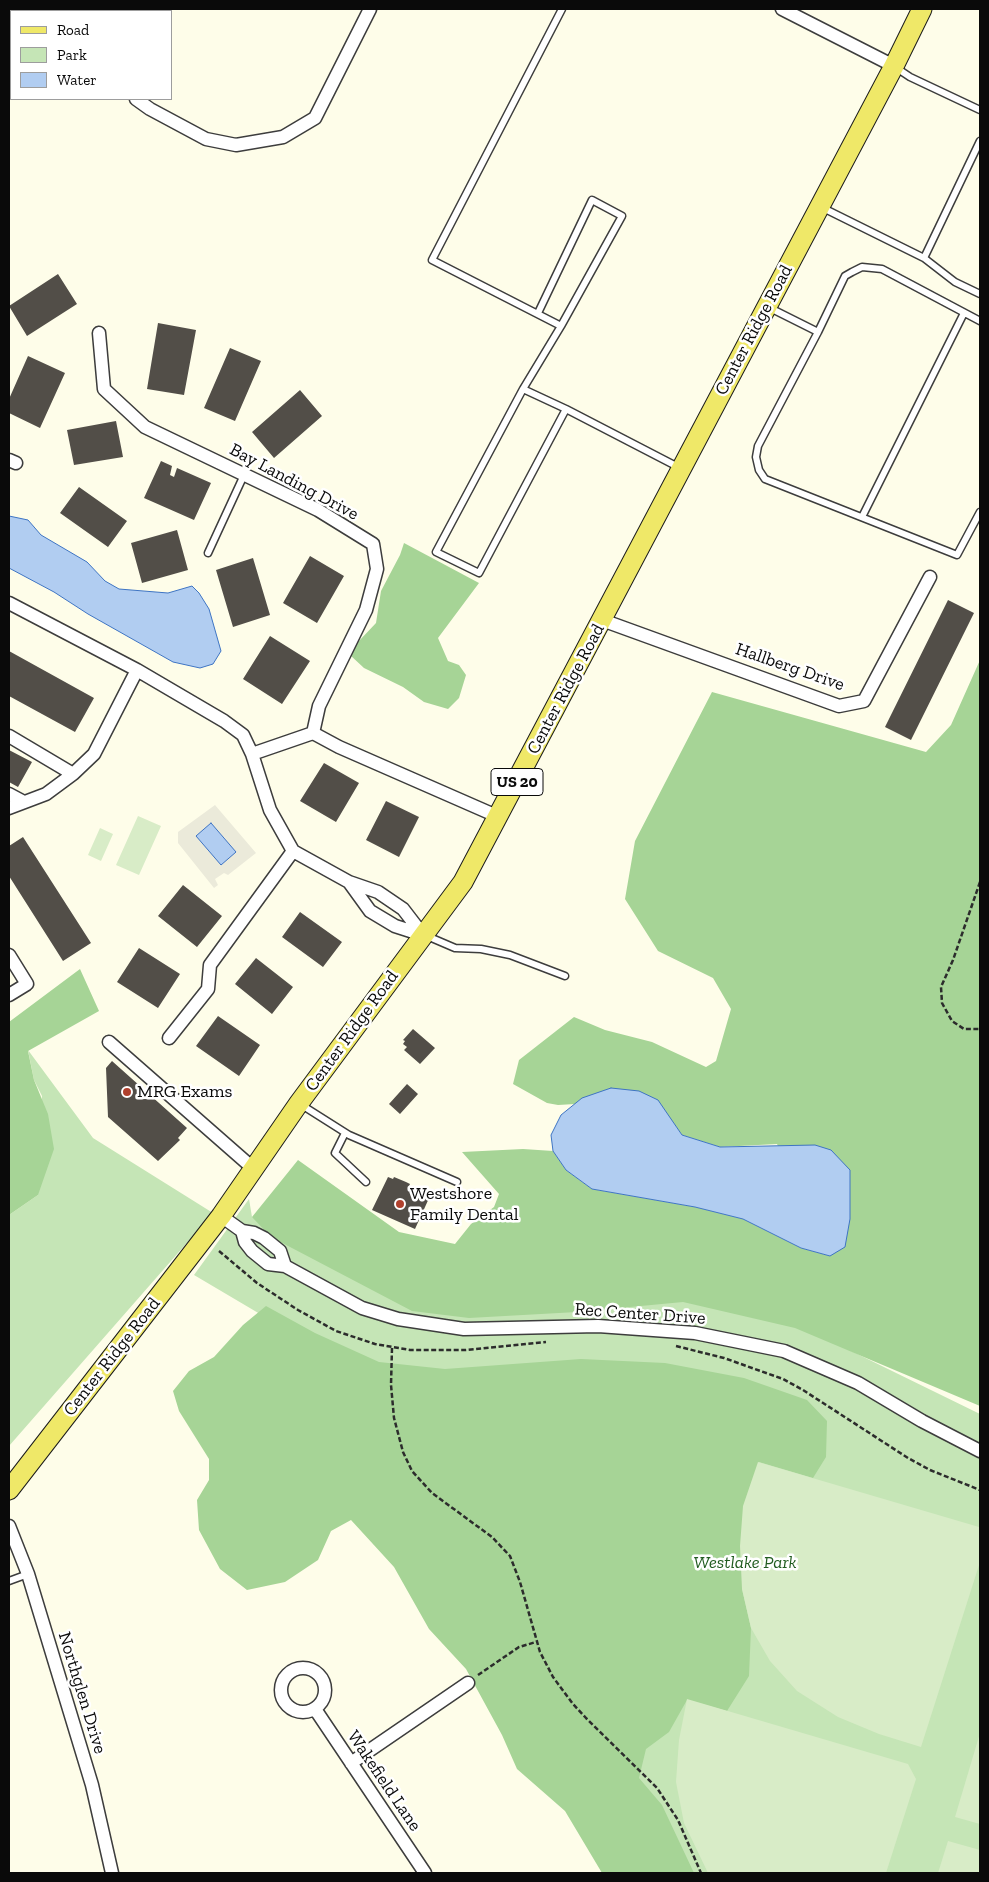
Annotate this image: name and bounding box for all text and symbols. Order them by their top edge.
legend [10,10,172,100]
text: Road [57,21,89,39]
text: Park [57,46,87,64]
text: Water [57,71,97,89]
street label: Center Ridge Road [711,261,797,399]
street label: Bay Landing Drive [226,439,362,525]
street label: Center Ridge Road [523,620,609,758]
street label: Hallberg Drive [733,638,847,696]
road number: US 20 [491,769,543,796]
street label: Center Ridge Road [301,966,403,1096]
place label: MRG Exams [137,1081,232,1103]
marker: MRG Exams [121,1086,133,1098]
place label: Westshore Family Dental [410,1183,519,1226]
marker: Westshore Family Dental [394,1198,406,1210]
street label: Center Ridge Road [59,1293,165,1421]
street label: Rec Center Drive [574,1299,706,1329]
park label: Westlake Park [693,1552,797,1574]
street label: Northglen Drive [53,1629,111,1757]
street label: Wakefield Lane [342,1726,426,1836]

